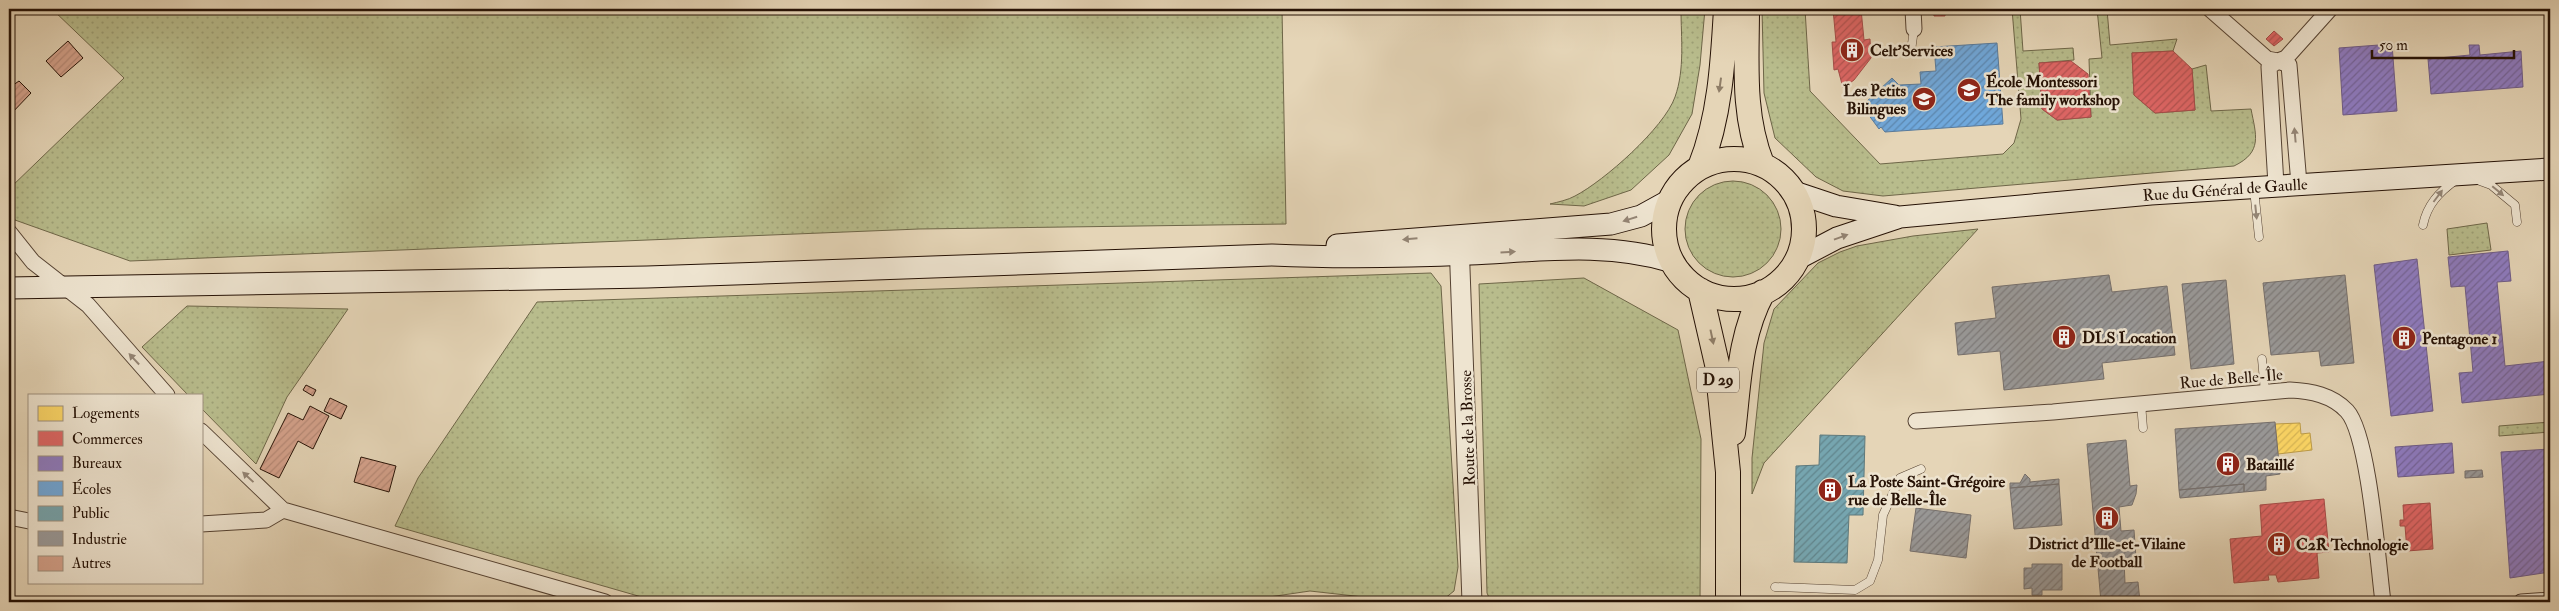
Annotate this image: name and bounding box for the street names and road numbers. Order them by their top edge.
street label: Rue du Général de Gaulle [2142,174,2309,206]
street label: Rue de Belle-Île [2179,364,2284,393]
road number: D 29 [1697,368,1739,392]
street label: Route de la Brosse [1456,369,1480,486]

